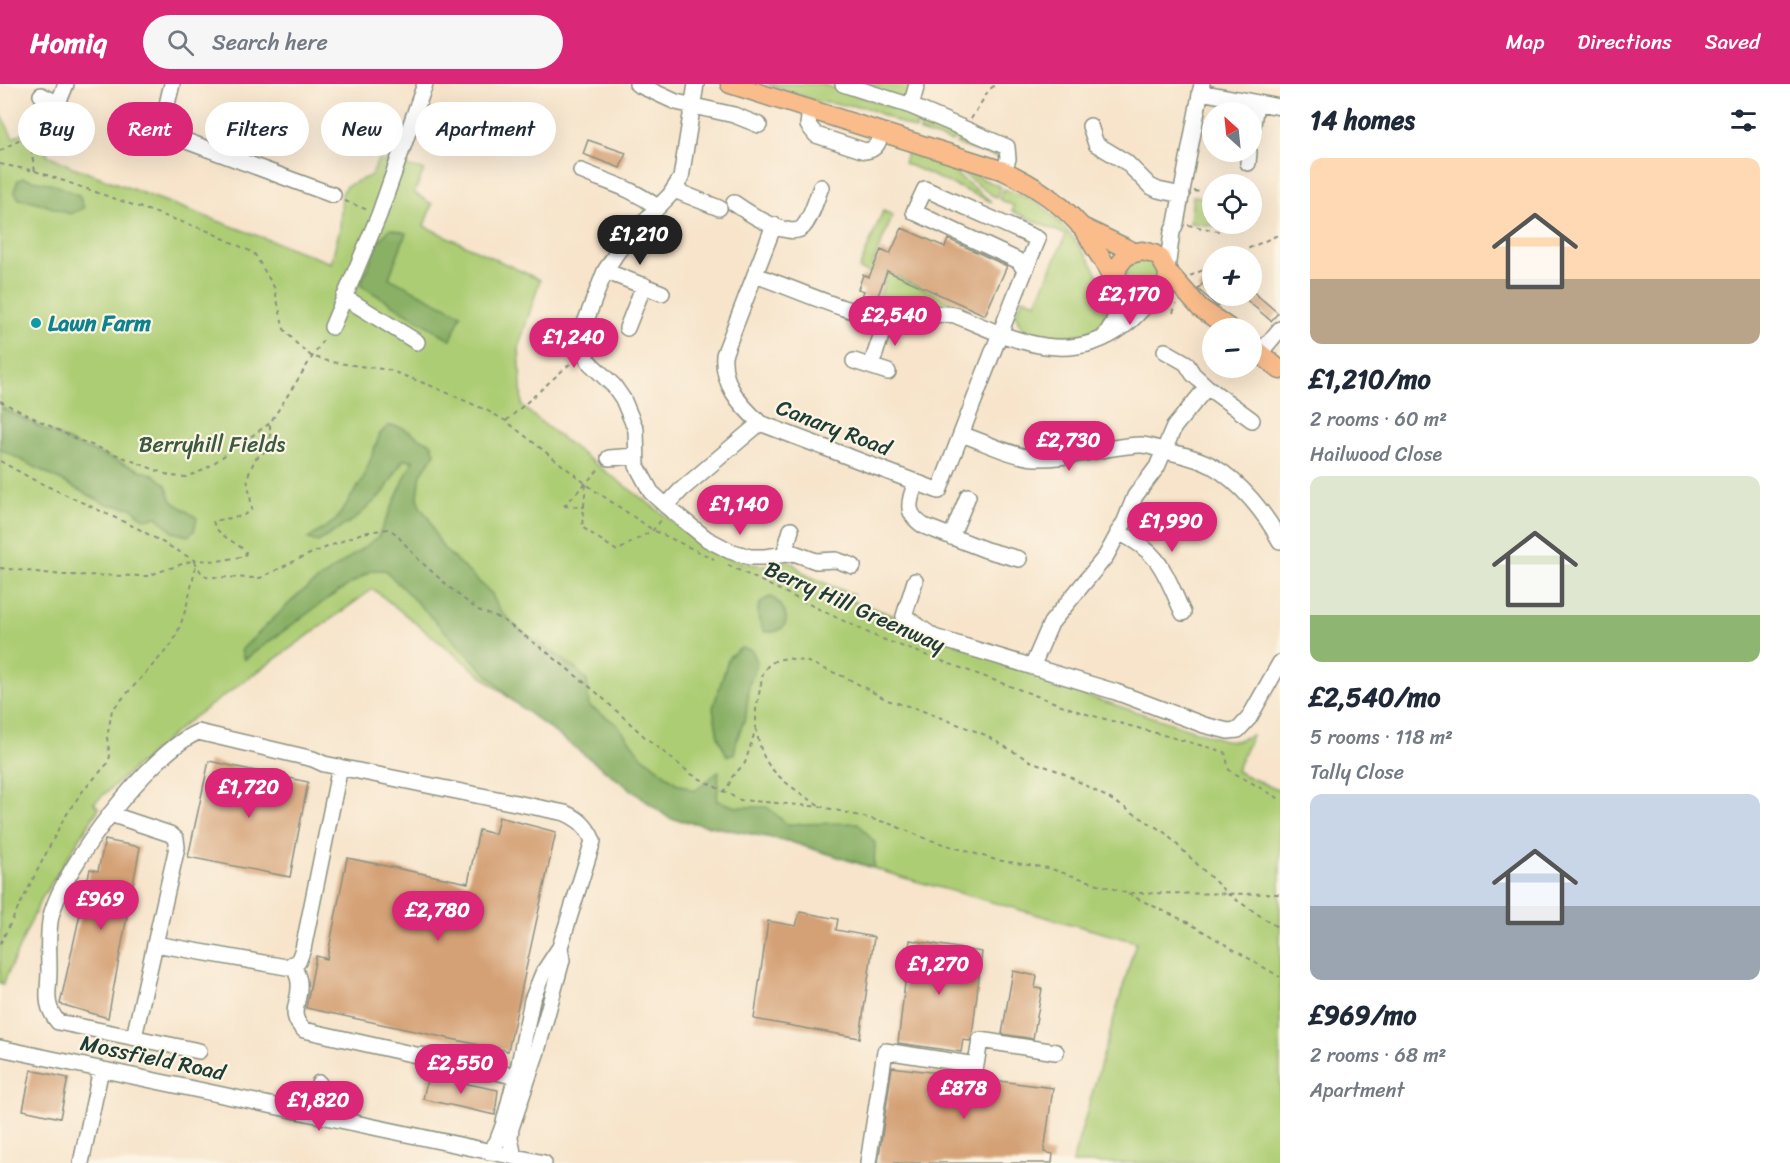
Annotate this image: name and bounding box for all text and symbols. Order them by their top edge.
search box [143,15,563,69]
text: Homiq [30,18,107,67]
text: Search here [212,23,328,62]
text: Map [1506,23,1544,61]
text: Directions [1577,23,1672,61]
text: Saved [1705,23,1760,61]
icon: search [164,26,197,59]
text: 14 homes [1310,97,1415,143]
chip: Buy [18,102,95,156]
chip: Rent [107,102,193,156]
chip: Filters [205,102,309,156]
chip: New [321,102,403,156]
chip: Apartment [415,102,556,156]
north arrow [1202,102,1262,162]
map controls [1202,102,1262,378]
icon: filters [1727,104,1760,137]
button: locate [1202,174,1262,234]
icon: home [1481,197,1589,305]
pin: £1,210 [591,215,689,266]
text: £1,210 [611,217,669,252]
button: + [1202,246,1262,306]
pin: £2,170 [1081,275,1179,326]
text: £2,170 [1100,277,1160,312]
pin: £2,540 [846,296,944,347]
text: £2,540 [863,298,927,333]
place label: Lawn Farm [48,304,151,343]
marker: Lawn Farm [29,316,43,330]
pin: £1,240 [525,318,623,369]
button: − [1202,318,1262,378]
text: £1,240 [543,320,605,355]
text: £1,210/mo [1310,356,1431,402]
street label: Canary Road [771,388,898,468]
text: 2 rooms · 60 m² [1310,402,1447,437]
pin: £2,730 [1020,421,1118,472]
text: £2,730 [1038,423,1100,458]
park label: Berryhill Fields [139,425,285,464]
text: Hailwood Close [1310,437,1442,472]
pin: £1,140 [691,485,789,536]
text: £1,140 [711,487,769,522]
pin: £1,990 [1123,502,1221,553]
text: £1,990 [1141,504,1203,539]
icon: home [1481,515,1589,623]
street label: Berry Hill Greenway [758,549,952,664]
text: £2,540/mo [1310,674,1440,720]
text: 5 rooms · 118 m² [1310,720,1453,755]
text: Tally Close [1310,755,1404,790]
pin: £1,720 [200,768,298,819]
text: £1,720 [219,770,279,805]
icon: home [1481,833,1589,941]
pin: £969 [65,880,137,931]
text: £969 [78,882,124,917]
pin: £2,780 [389,891,487,942]
text: £2,780 [406,893,470,928]
pin: £1,270 [890,945,988,996]
text: £1,270 [909,947,969,982]
text: £969/mo [1310,992,1417,1038]
street label: Mossfield Road [77,1023,230,1092]
text: 2 rooms · 68 m² [1310,1038,1446,1073]
pin: £2,550 [412,1044,510,1095]
text: £2,550 [429,1046,493,1081]
pin: £878 [928,1069,1000,1120]
text: £878 [941,1071,987,1106]
text: Apartment [1310,1073,1404,1108]
pin: £1,820 [270,1081,368,1132]
text: £1,820 [289,1083,349,1118]

